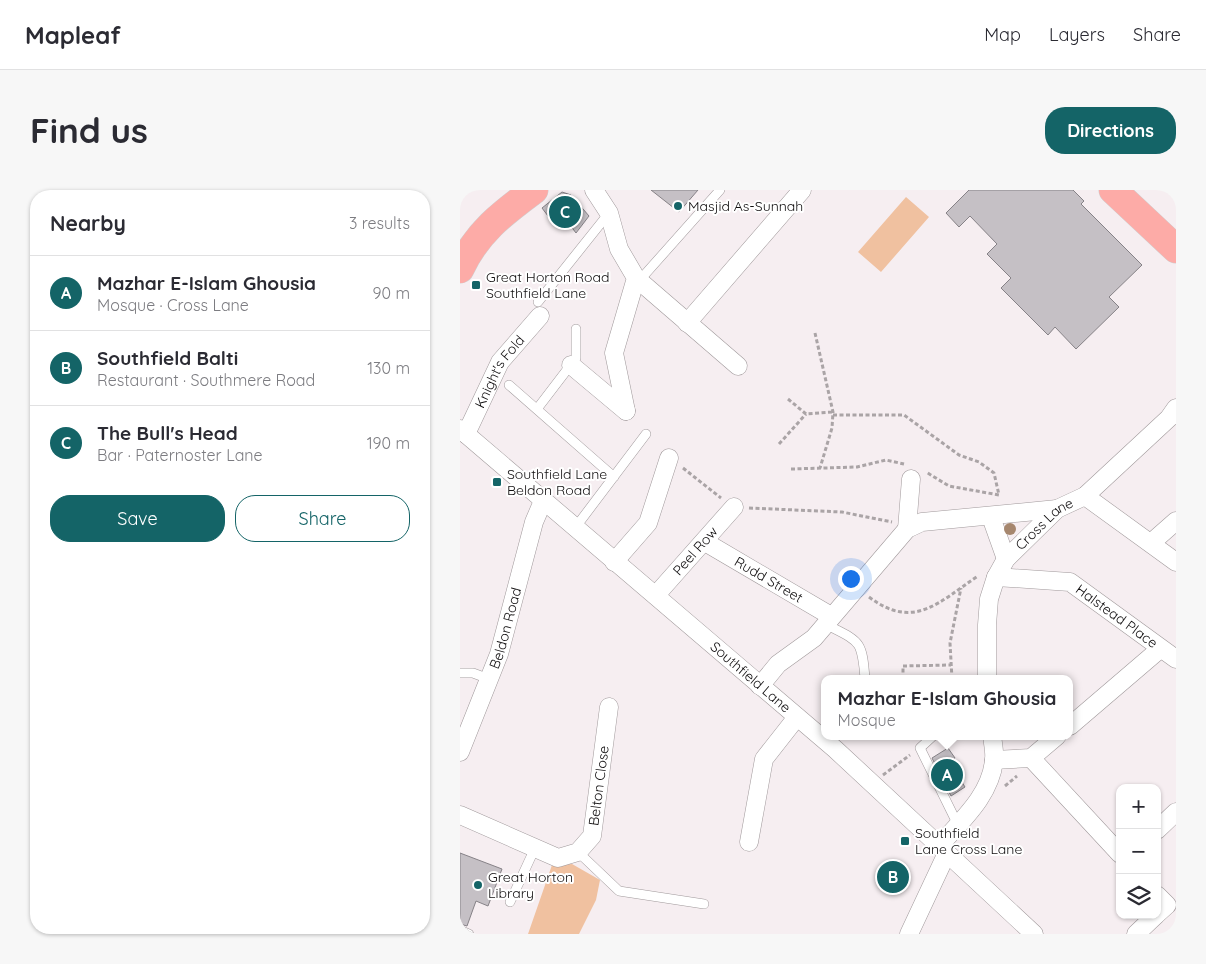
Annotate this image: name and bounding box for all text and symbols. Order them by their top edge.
text: Mapleaf [25,20,121,50]
text: Map [984,23,1021,46]
text: Layers [1049,23,1105,46]
text: Share [1133,23,1181,46]
button: Directions [1045,107,1176,154]
text: Find us [30,108,148,152]
pin: C [549,193,581,231]
place label: Masjid As-Sunnah [688,197,803,215]
marker: Masjid As-Sunnah [672,200,684,212]
text: Nearby [50,210,126,236]
text: 3 results [349,213,410,233]
place label: Great Horton Road Southfield Lane [486,268,610,302]
text: Mazhar E-Islam Ghousia [97,271,316,295]
marker: Great Horton Road Southfield Lane [470,279,482,291]
text: A [61,283,71,303]
text: 90 m [373,283,410,303]
text: Mosque · Cross Lane [97,295,249,315]
street label: Knight's Fold [471,331,528,411]
text: Southfield Balti [97,346,238,370]
text: B [61,358,71,378]
text: 130 m [367,358,410,378]
text: Restaurant · Southmere Road [97,370,315,390]
text: The Bull's Head [97,421,238,445]
text: C [61,433,71,453]
text: 190 m [367,433,410,453]
text: Bar · Paternoster Lane [97,445,263,465]
place label: Southfield Lane Beldon Road [507,465,607,499]
marker: Southfield Lane Beldon Road [491,476,503,488]
street label: Cross Lane [1011,494,1076,554]
button: Save [50,495,225,542]
button: Share [235,495,410,542]
street label: Peel Row [669,522,722,579]
street label: Rudd Street [731,552,806,607]
your location [838,566,864,592]
street label: Halstead Place [1072,580,1161,652]
street label: Beldon Road [485,586,525,672]
street label: Southfield Lane [707,638,795,716]
popup [821,675,1073,740]
text: Mazhar E-Islam Ghousia [838,686,1056,710]
text: Mosque [838,710,896,730]
street label: Belton Close [584,744,613,827]
pin: A [931,756,963,794]
map controls [1116,784,1161,919]
button: + [1116,784,1161,829]
place label: Southfield Lane Cross Lane [915,824,1022,858]
button: − [1116,829,1161,874]
marker: Southfield Lane Cross Lane [899,835,911,847]
pin: B [877,858,909,896]
place label: Great Horton Library [488,868,573,902]
button: layers [1116,874,1161,919]
marker: Great Horton Library [472,879,484,891]

